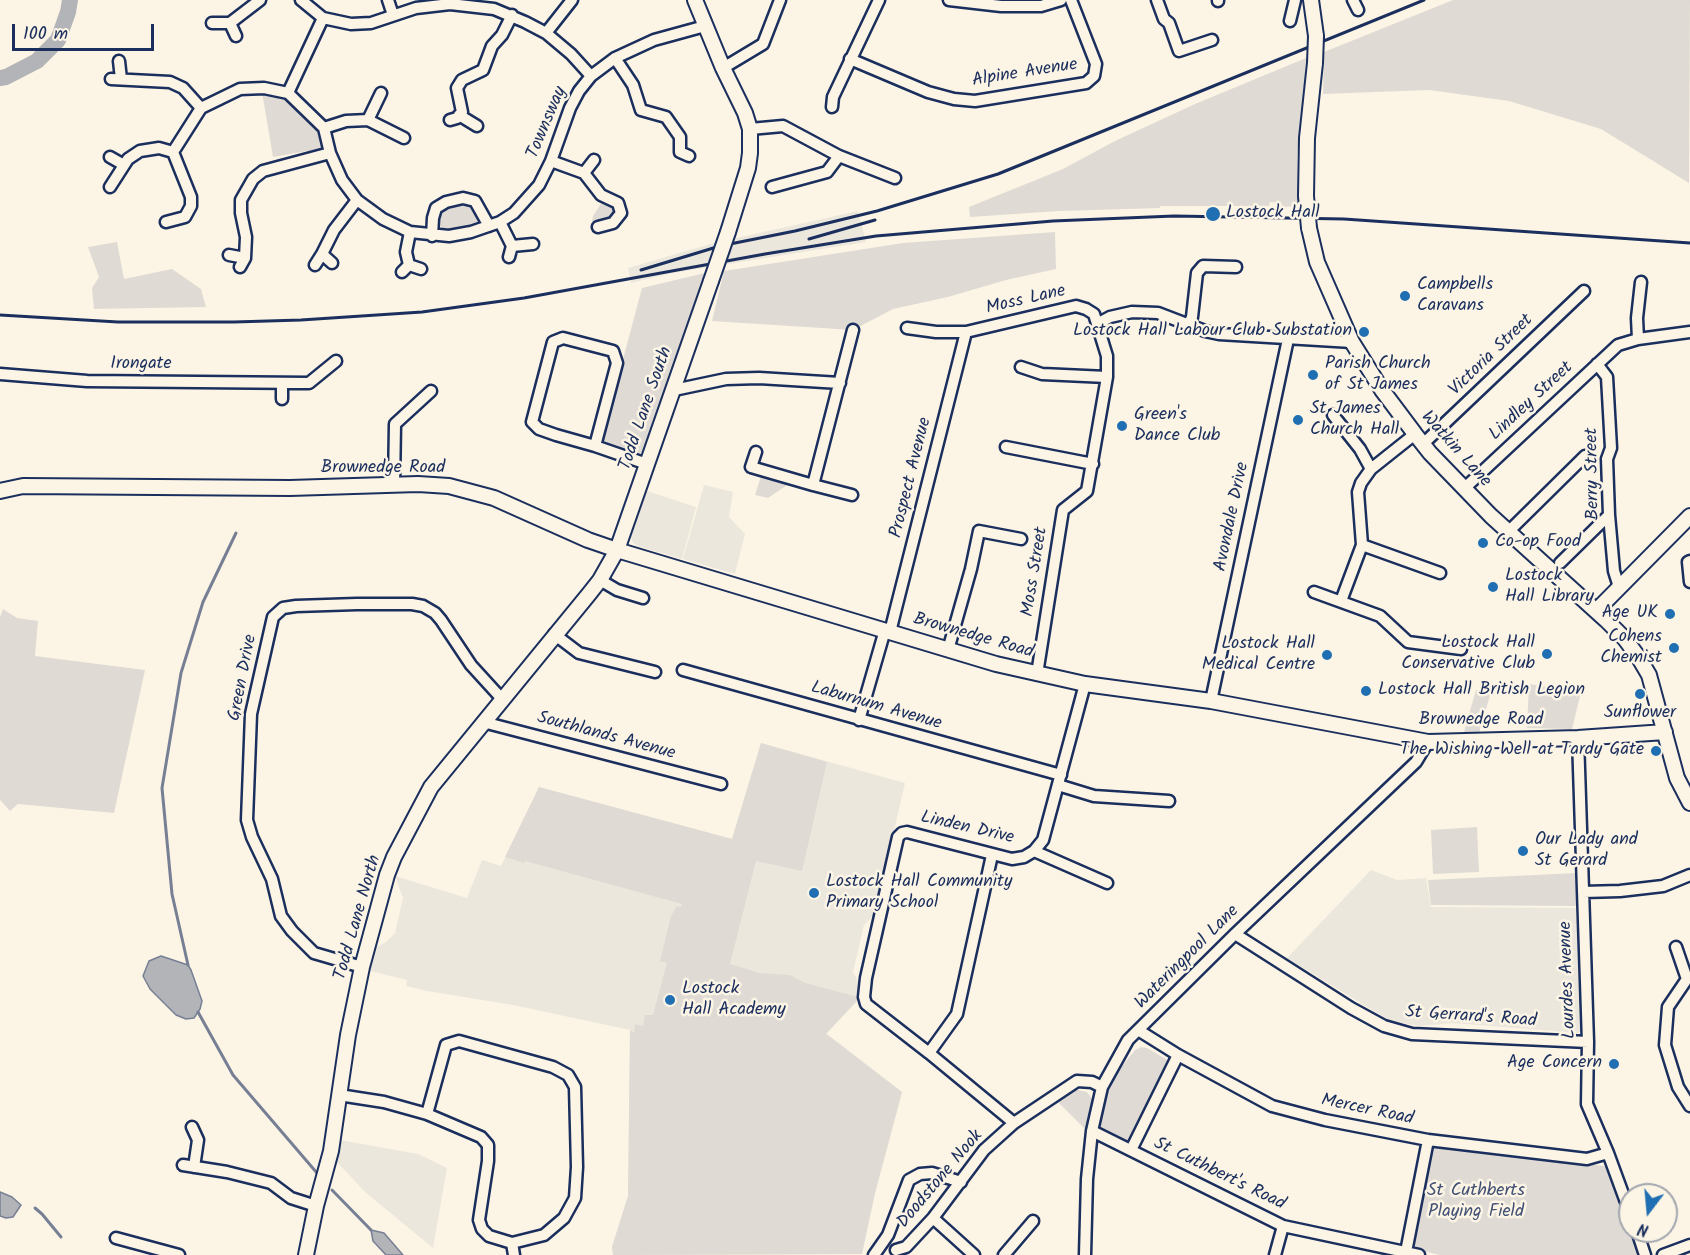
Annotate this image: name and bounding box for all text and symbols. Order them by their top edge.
scale bar [15,12,158,50]
text: 100 m [23,20,68,49]
street label: Alpine Avenue [971,55,1079,93]
street label: Townsway [523,84,573,162]
place label: Lostock Hall [1226,203,1320,225]
marker: Lostock Hall [1204,205,1222,223]
place label: Campbells Caravans [1417,275,1493,318]
street label: Moss Lane [984,281,1068,321]
marker: Campbells Caravans [1398,289,1412,303]
street label: Victoria Street [1445,311,1539,401]
place label: Lostock Hall Labour Club Substation [1073,321,1352,343]
marker: Lostock Hall Labour Club Substation [1357,325,1371,339]
street label: Todd Lane South [616,344,678,474]
street label: Irongate [110,354,172,376]
place label: Parish Church of St James [1325,354,1431,397]
street label: Lindley Street [1486,358,1578,446]
marker: Parish Church of St James [1306,368,1320,382]
place label: St James Church Hall [1310,399,1399,442]
place label: Green's Dance Club [1134,405,1220,448]
street label: Watkin Lane [1415,407,1495,493]
marker: St James Church Hall [1291,413,1305,427]
street label: Prospect Avenue [887,415,937,541]
marker: Green's Dance Club [1115,419,1129,433]
street label: Berry Street [1582,427,1606,521]
street label: Brownedge Road [321,458,445,480]
street label: Avondale Drive [1211,460,1255,574]
street label: Moss Street [1018,526,1054,618]
place label: Co-op Food [1495,532,1581,554]
marker: Co-op Food [1476,536,1490,550]
place label: Lostock Hall Library [1505,566,1594,608]
marker: Lostock Hall Library [1486,580,1500,594]
place label: Age UK [1602,603,1658,625]
marker: Age UK [1663,607,1677,621]
street label: Brownedge Road [910,609,1036,665]
place label: Cohens Chemist [1600,627,1662,670]
street label: Green Drive [225,633,263,723]
place label: Lostock Hall Conservative Club [1401,633,1535,676]
place label: Lostock Hall Medical Centre [1202,634,1315,676]
marker: Cohens Chemist [1667,641,1681,655]
marker: Lostock Hall Conservative Club [1540,647,1554,661]
marker: Lostock Hall Medical Centre [1320,648,1334,662]
street label: Laburnum Avenue [808,678,944,736]
place label: Lostock Hall British Legion [1378,680,1585,702]
marker: Lostock Hall British Legion [1359,684,1373,698]
marker: Sunflower [1633,687,1647,701]
place label: Sunflower [1604,703,1676,725]
street label: Southlands Avenue [534,708,678,766]
street label: Brownedge Road [1419,710,1543,732]
place label: The Wishing Well at Tardy Gate [1400,740,1644,762]
marker: The Wishing Well at Tardy Gate [1649,744,1663,758]
street label: Linden Drive [918,808,1016,850]
place label: Our Lady and St Gerard [1535,830,1638,872]
marker: Our Lady and St Gerard [1516,844,1530,858]
street label: Todd Lane North [331,853,387,983]
place label: Lostock Hall Community Primary School [826,872,1013,914]
marker: Lostock Hall Community Primary School [807,886,821,900]
street label: Wateringpool Lane [1131,901,1245,1015]
street label: Lourdes Avenue [1556,921,1582,1039]
place label: Lostock Hall Academy [682,979,786,1022]
marker: Lostock Hall Academy [663,993,677,1007]
street label: St Gerrard's Road [1405,1003,1537,1033]
place label: Age Concern [1507,1053,1602,1075]
marker: Age Concern [1607,1057,1621,1071]
street label: Mercer Road [1319,1091,1415,1131]
street label: Doodstone Nook [894,1127,988,1233]
street label: St Cuthbert's Road [1150,1134,1288,1216]
park label: St Cuthberts Playing Field [1427,1181,1525,1224]
north arrow [1618,1183,1678,1243]
text: N [1635,1215,1652,1242]

